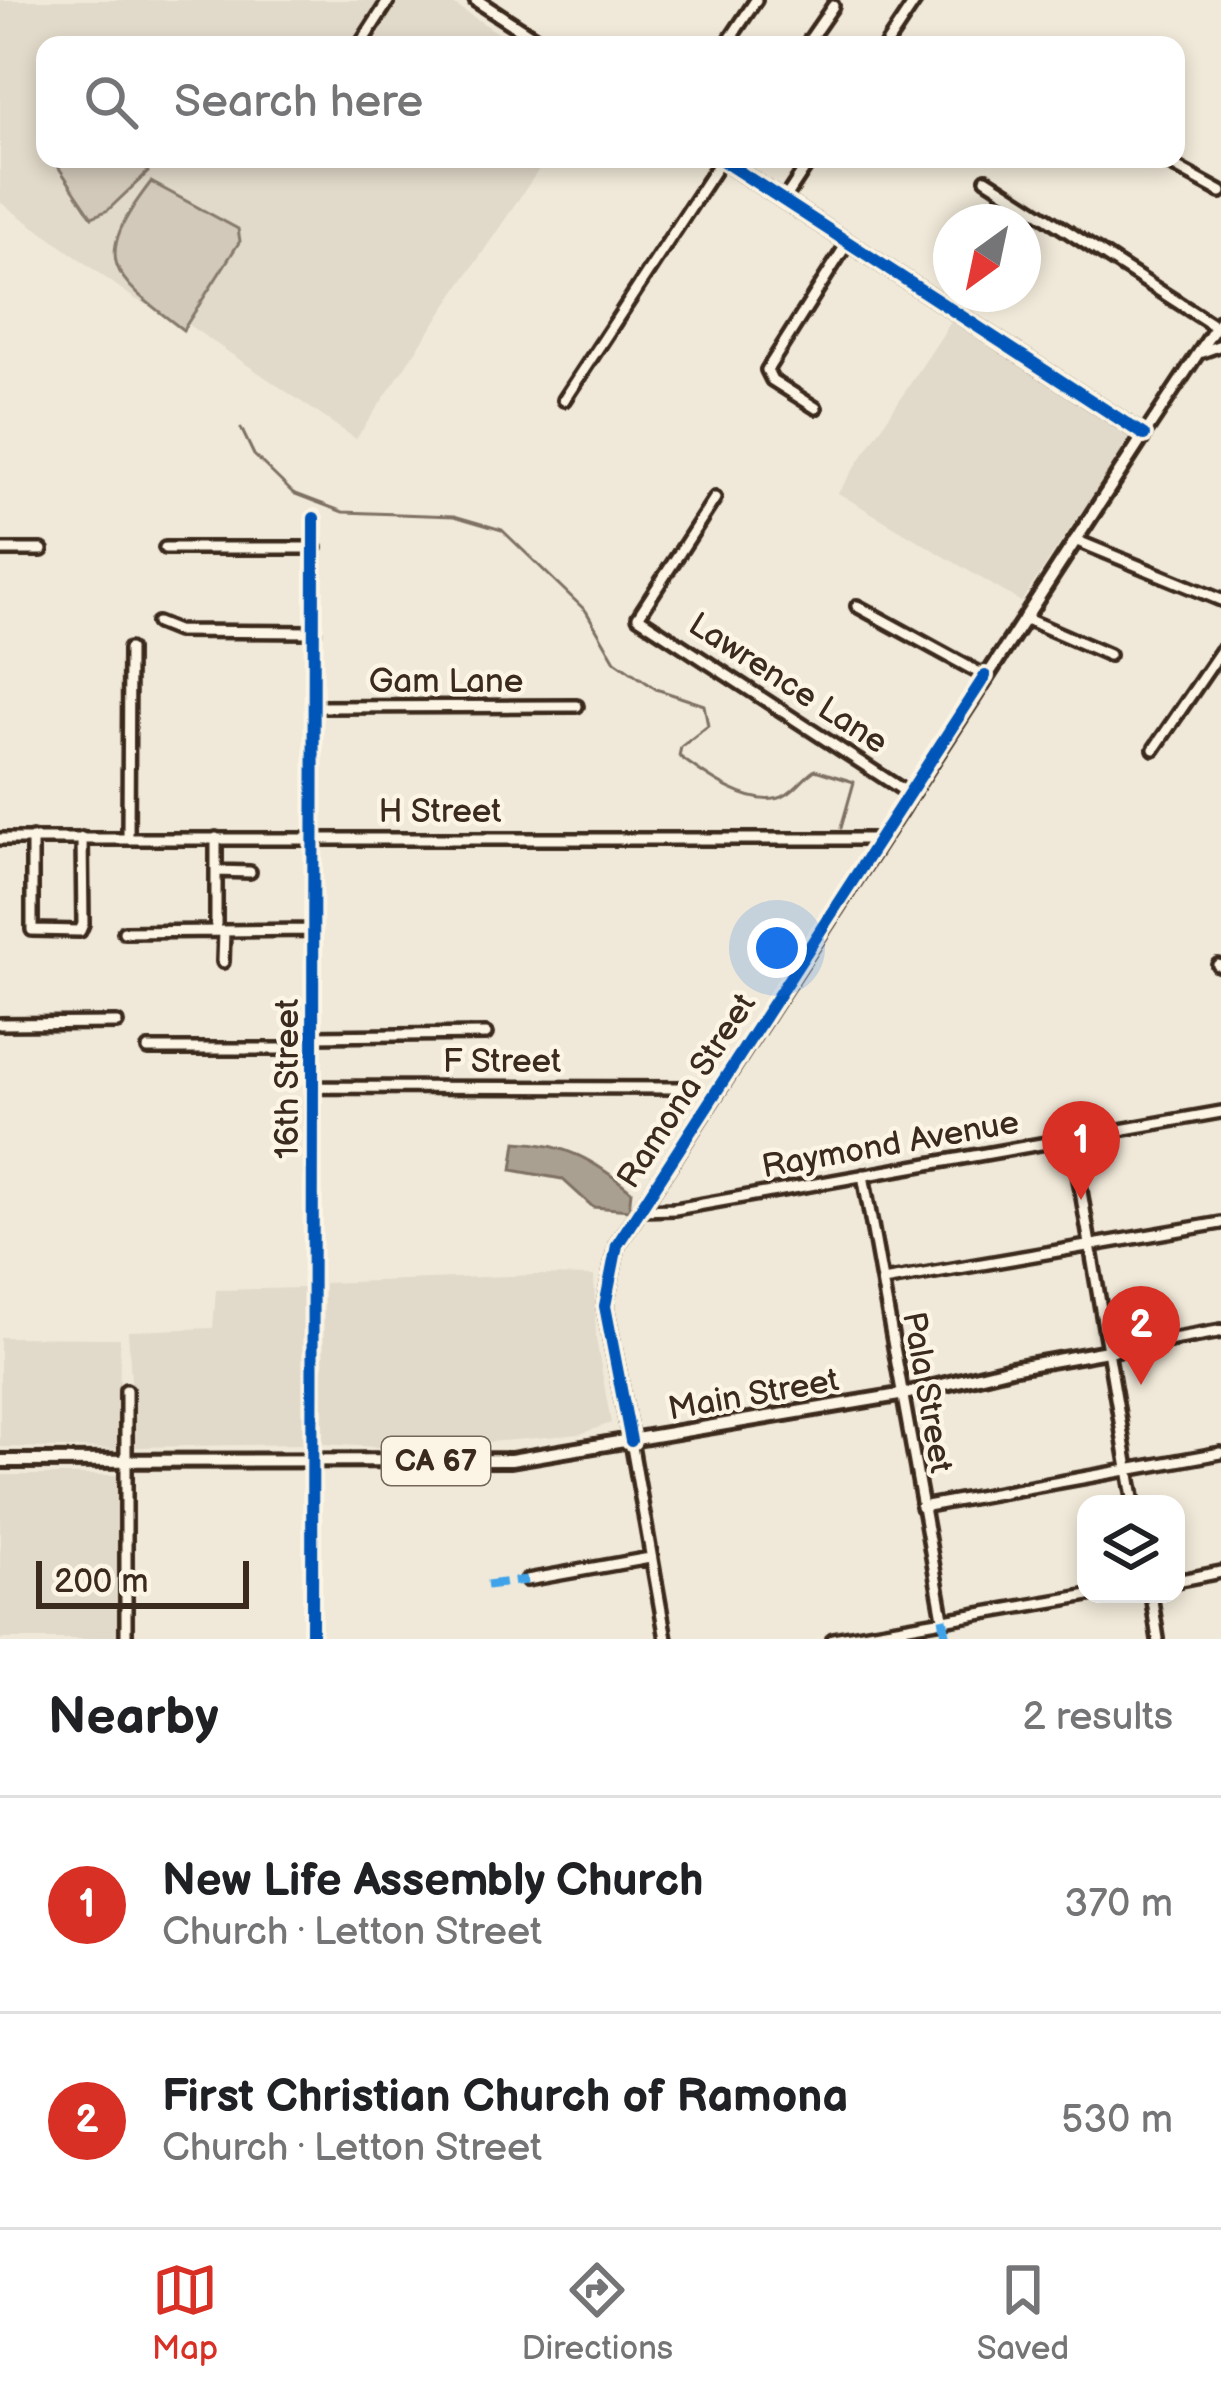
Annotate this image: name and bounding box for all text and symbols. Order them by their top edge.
search box [36,36,1185,168]
icon: search [78,69,144,135]
text: Search here [174,75,423,130]
north arrow [933,204,1041,312]
street label: Lawrence Lane [681,605,895,763]
street label: Gam Lane [369,662,523,702]
street label: H Street [379,792,502,832]
your location [747,918,807,978]
street label: Ramona Street [609,986,765,1196]
street label: 16th Street [268,999,308,1159]
street label: F Street [443,1042,561,1082]
pin: 1 [1042,1101,1120,1200]
street label: Raymond Avenue [759,1103,1022,1187]
pin: 2 [1102,1286,1180,1385]
street label: Pala Street [893,1309,961,1476]
street label: Main Street [665,1360,842,1430]
road number: CA 67 [382,1437,490,1485]
map controls [1077,1495,1185,1603]
button: layers [1077,1495,1185,1603]
scale bar [36,1555,249,1608]
text: 200 m [54,1562,148,1602]
text: Nearby [48,1687,219,1748]
text: 2 results [1022,1694,1173,1741]
text: New Life Assembly Church [162,1854,704,1909]
text: 1 [79,1881,95,1928]
text: 370 m [1064,1881,1173,1928]
text: Church · Letton Street [162,1909,542,1956]
text: First Christian Church of Ramona [162,2070,848,2125]
text: 2 [75,2097,99,2144]
text: 530 m [1061,2097,1173,2144]
text: Church · Letton Street [162,2125,542,2172]
tab: Map [152,2257,218,2369]
tab: Directions [521,2257,673,2369]
tab: Saved [977,2257,1069,2369]

